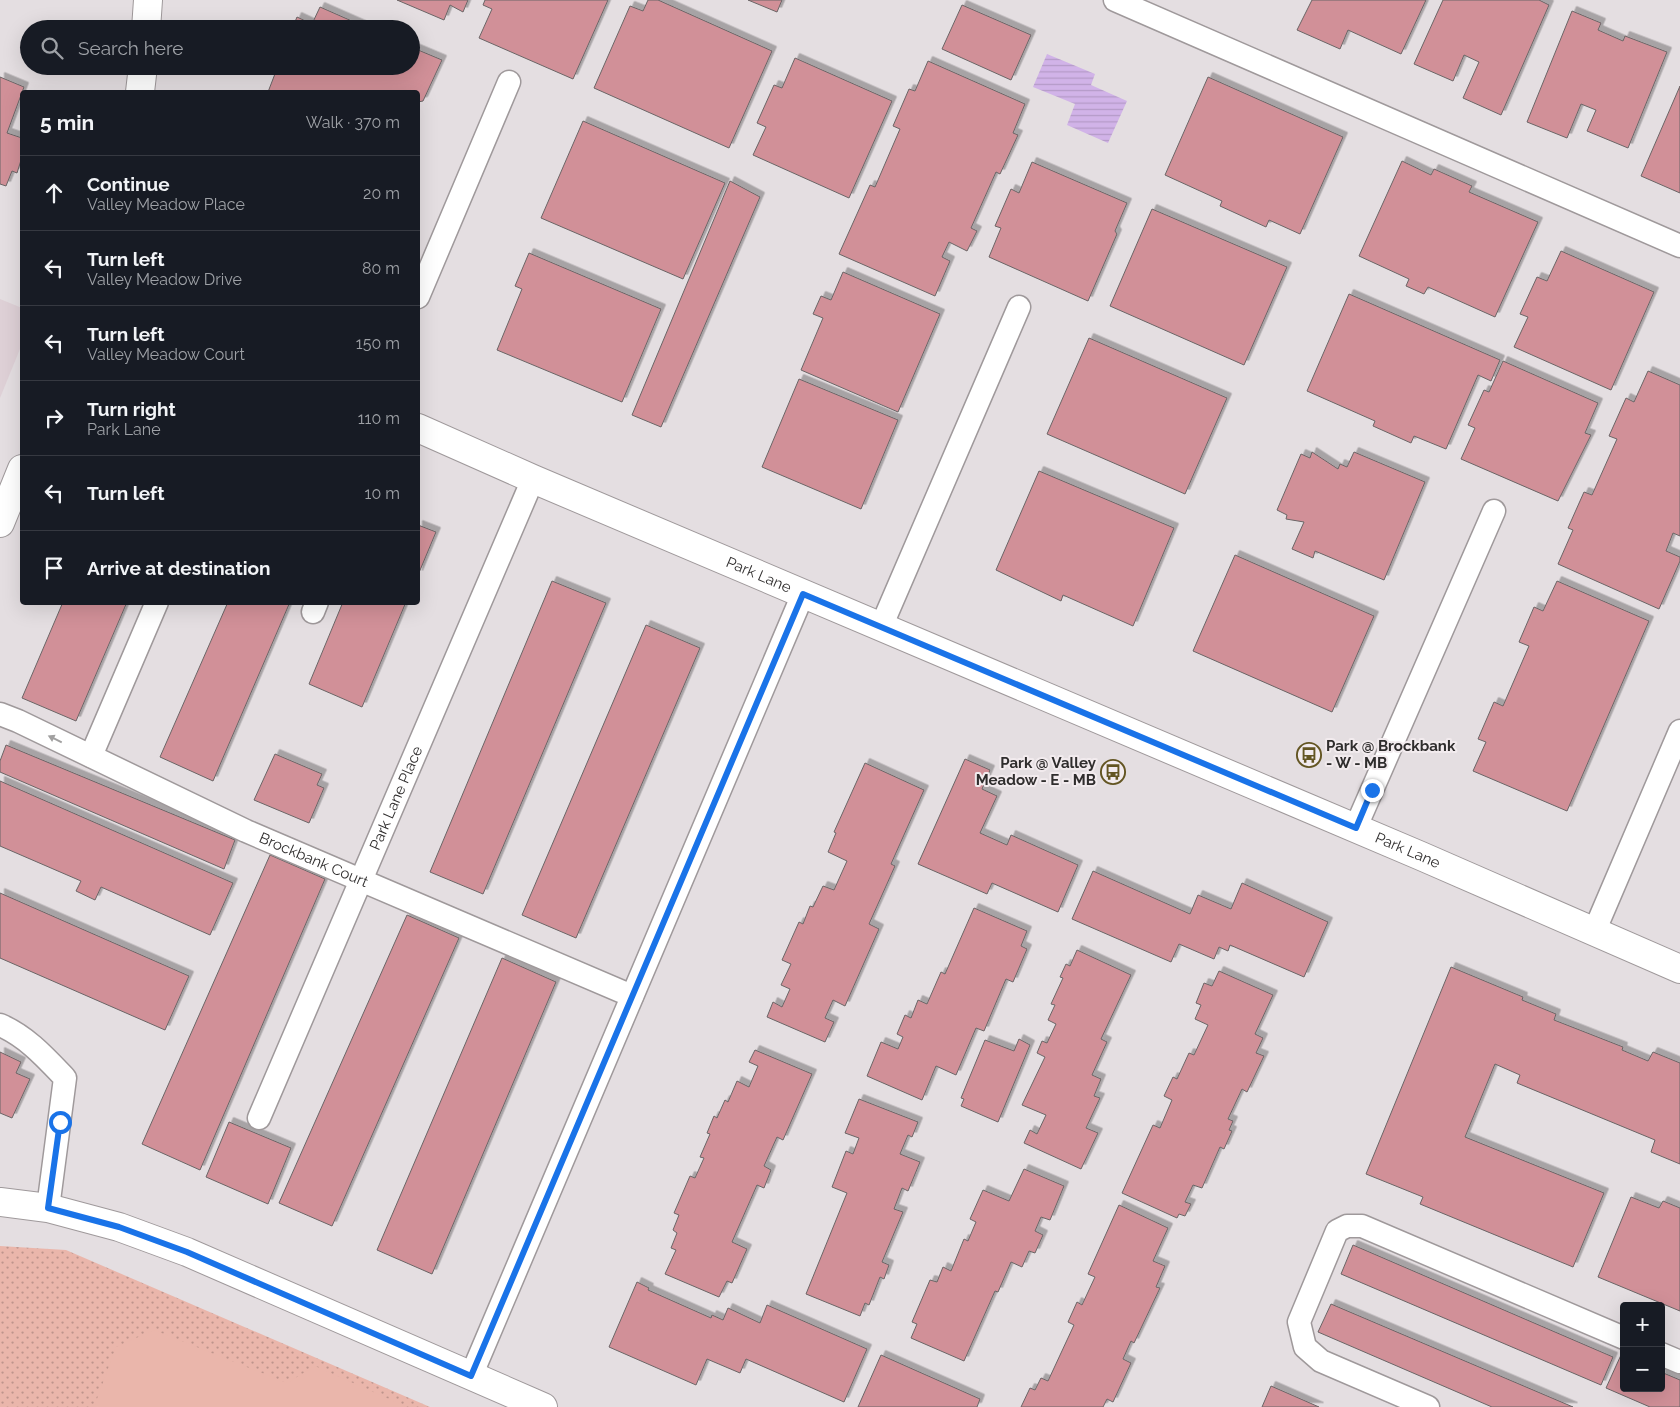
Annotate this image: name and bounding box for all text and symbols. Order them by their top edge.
search box [20,20,420,75]
icon: search [38,34,66,62]
text: Search here [78,37,184,59]
text: 5 min [40,110,94,135]
text: Walk · 370 m [306,113,400,132]
text: Continue [87,173,170,195]
icon: ahead [40,179,68,207]
text: 20 m [363,184,400,203]
text: Valley Meadow Place [87,195,245,214]
text: Turn left [87,248,164,270]
icon: left [40,254,68,282]
text: 80 m [362,259,400,278]
text: Valley Meadow Drive [87,270,242,289]
text: Turn left [87,323,164,345]
icon: left [40,329,68,357]
text: 150 m [356,334,400,353]
text: Valley Meadow Court [87,345,245,364]
text: Turn right [87,398,176,420]
icon: right [40,404,68,432]
text: 110 m [358,409,400,428]
text: Park Lane [87,420,161,439]
icon: left [40,479,68,507]
text: Turn left [87,482,164,504]
text: 10 m [365,484,400,503]
street label: Park Lane [723,553,794,597]
icon: arrive [40,554,68,582]
text: Arrive at destination [87,557,271,579]
one-way arrow [47,734,62,743]
place label: Park @ Brockbank - W - MB [1326,737,1456,772]
bus stop icon: Park @ Brockbank - W - MB [1296,742,1322,768]
street label: Park Lane Place [366,743,426,853]
place label: Park @ Valley Meadow - E - MB [976,754,1097,789]
bus stop icon: Park @ Valley Meadow - E - MB [1100,759,1126,785]
route end [1361,779,1384,802]
street label: Brockbank Court [256,829,371,891]
street label: Park Lane [1372,829,1443,872]
route start [49,1111,72,1134]
map controls [1620,1302,1665,1392]
button: + [1620,1302,1665,1347]
button: − [1620,1347,1665,1392]

